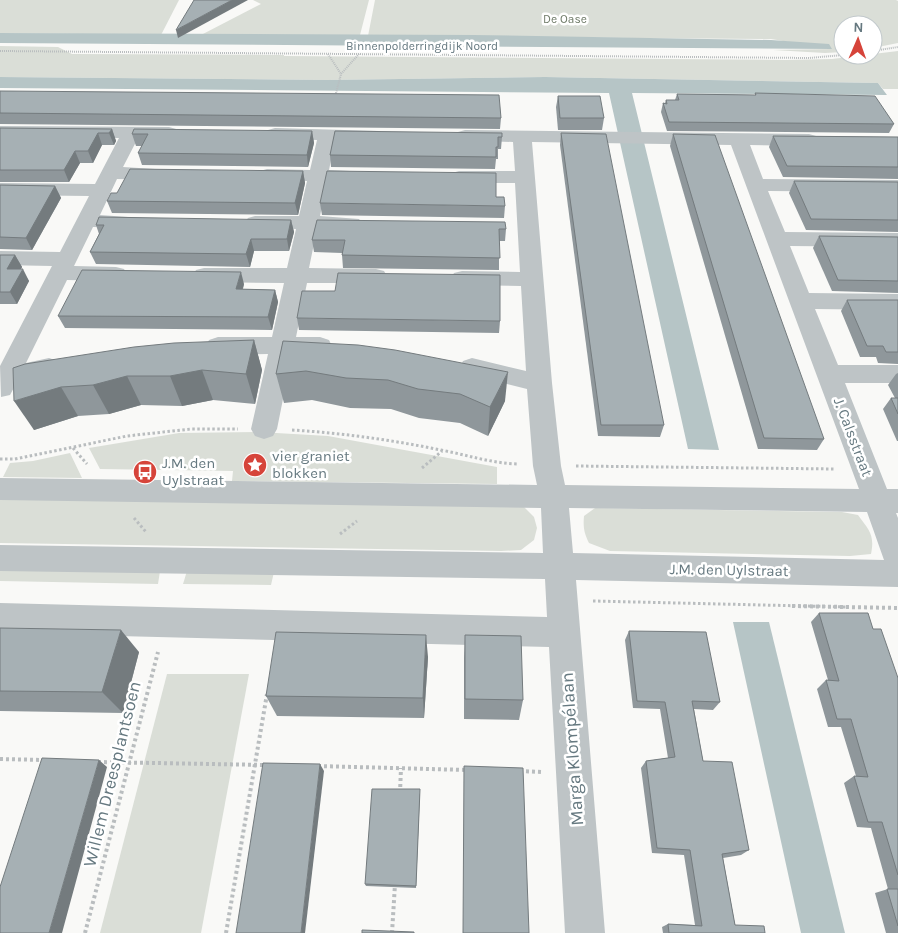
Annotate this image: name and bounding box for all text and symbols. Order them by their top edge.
park label: De Oase [543,12,587,26]
north arrow [833,15,883,65]
text: N [853,19,864,36]
street label: Binnenpolderringdijk Noord [346,39,498,53]
street label: J. Calsstraat [830,395,876,479]
place label: vier graniet blokken [272,447,350,482]
place icon: vier graniet blokken [242,452,268,478]
place label: J.M. den Uylstraat [162,454,224,489]
bus stop icon: J.M. den Uylstraat [132,459,158,485]
street label: J.M. den Uylstraat [669,560,789,580]
street label: Marga Klompélaan [556,671,588,827]
street label: Willem Dreesplantsoen [78,679,146,869]

